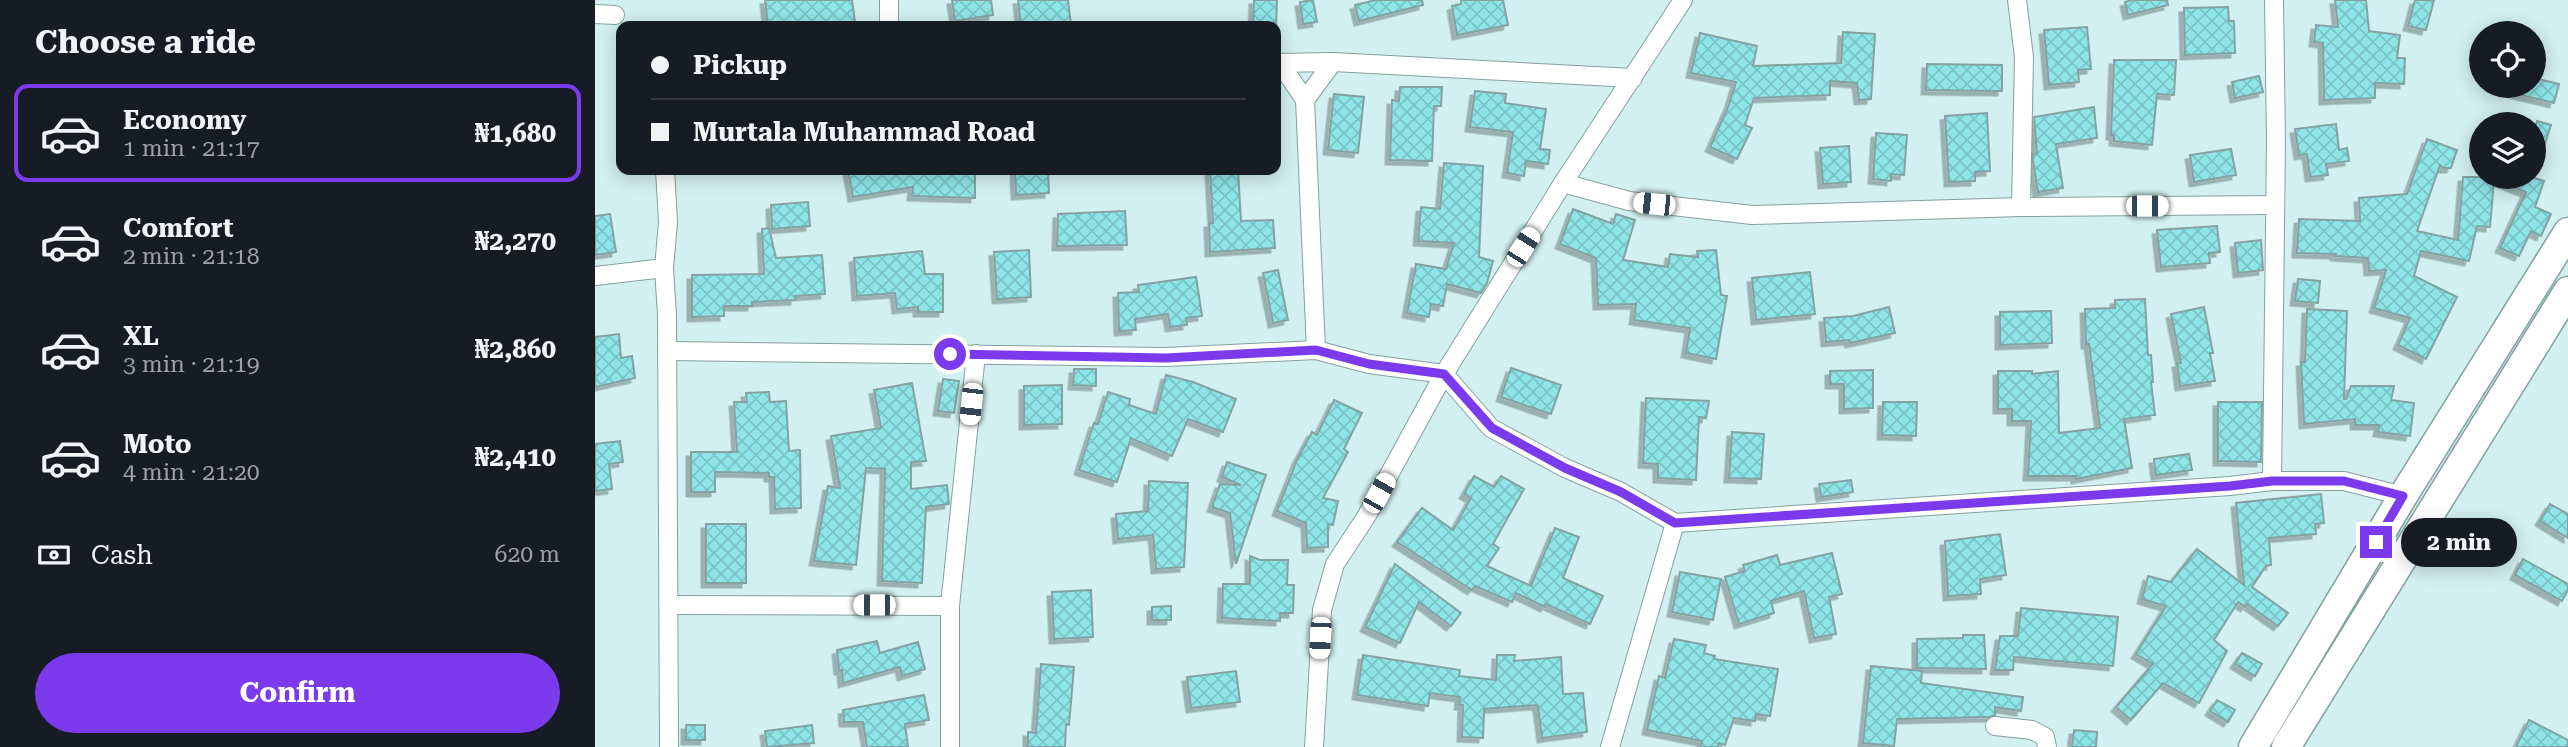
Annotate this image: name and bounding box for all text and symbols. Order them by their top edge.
map controls [2469,21,2546,189]
button: locate [2469,21,2546,98]
text: Choose a ride [35,23,256,61]
text: Pickup [693,50,787,80]
icon: car [39,102,102,165]
text: Economy [123,105,246,135]
button: layers [2469,112,2546,189]
text: Murtala Muhammad Road [693,117,1035,147]
text: ₦1,680 [475,118,556,148]
text: 1 min · 21:17 [123,135,260,162]
car [1633,191,1676,217]
car [2127,196,2169,217]
icon: car [39,210,102,273]
text: Comfort [123,213,233,243]
car [1503,224,1544,270]
text: ₦2,270 [475,226,556,256]
text: 2 min · 21:18 [123,243,260,270]
icon: car [39,318,102,381]
text: XL [123,321,159,351]
text: ₦2,860 [475,334,556,364]
route start [934,338,966,370]
text: 3 min · 21:19 [123,351,260,378]
car [959,382,984,426]
icon: car [39,426,102,489]
text: Moto [123,429,192,459]
text: ₦2,410 [475,442,556,472]
text: 4 min · 21:20 [123,459,260,486]
car [1360,470,1399,516]
callout: 2 min [2401,518,2516,566]
route end [2360,526,2392,558]
text: 2 min [2427,529,2491,556]
icon: cash [35,536,73,574]
text: Cash [91,540,153,570]
text: 620 m [495,541,560,568]
car [854,595,896,616]
car [1309,616,1332,660]
button: Confirm [35,653,560,733]

